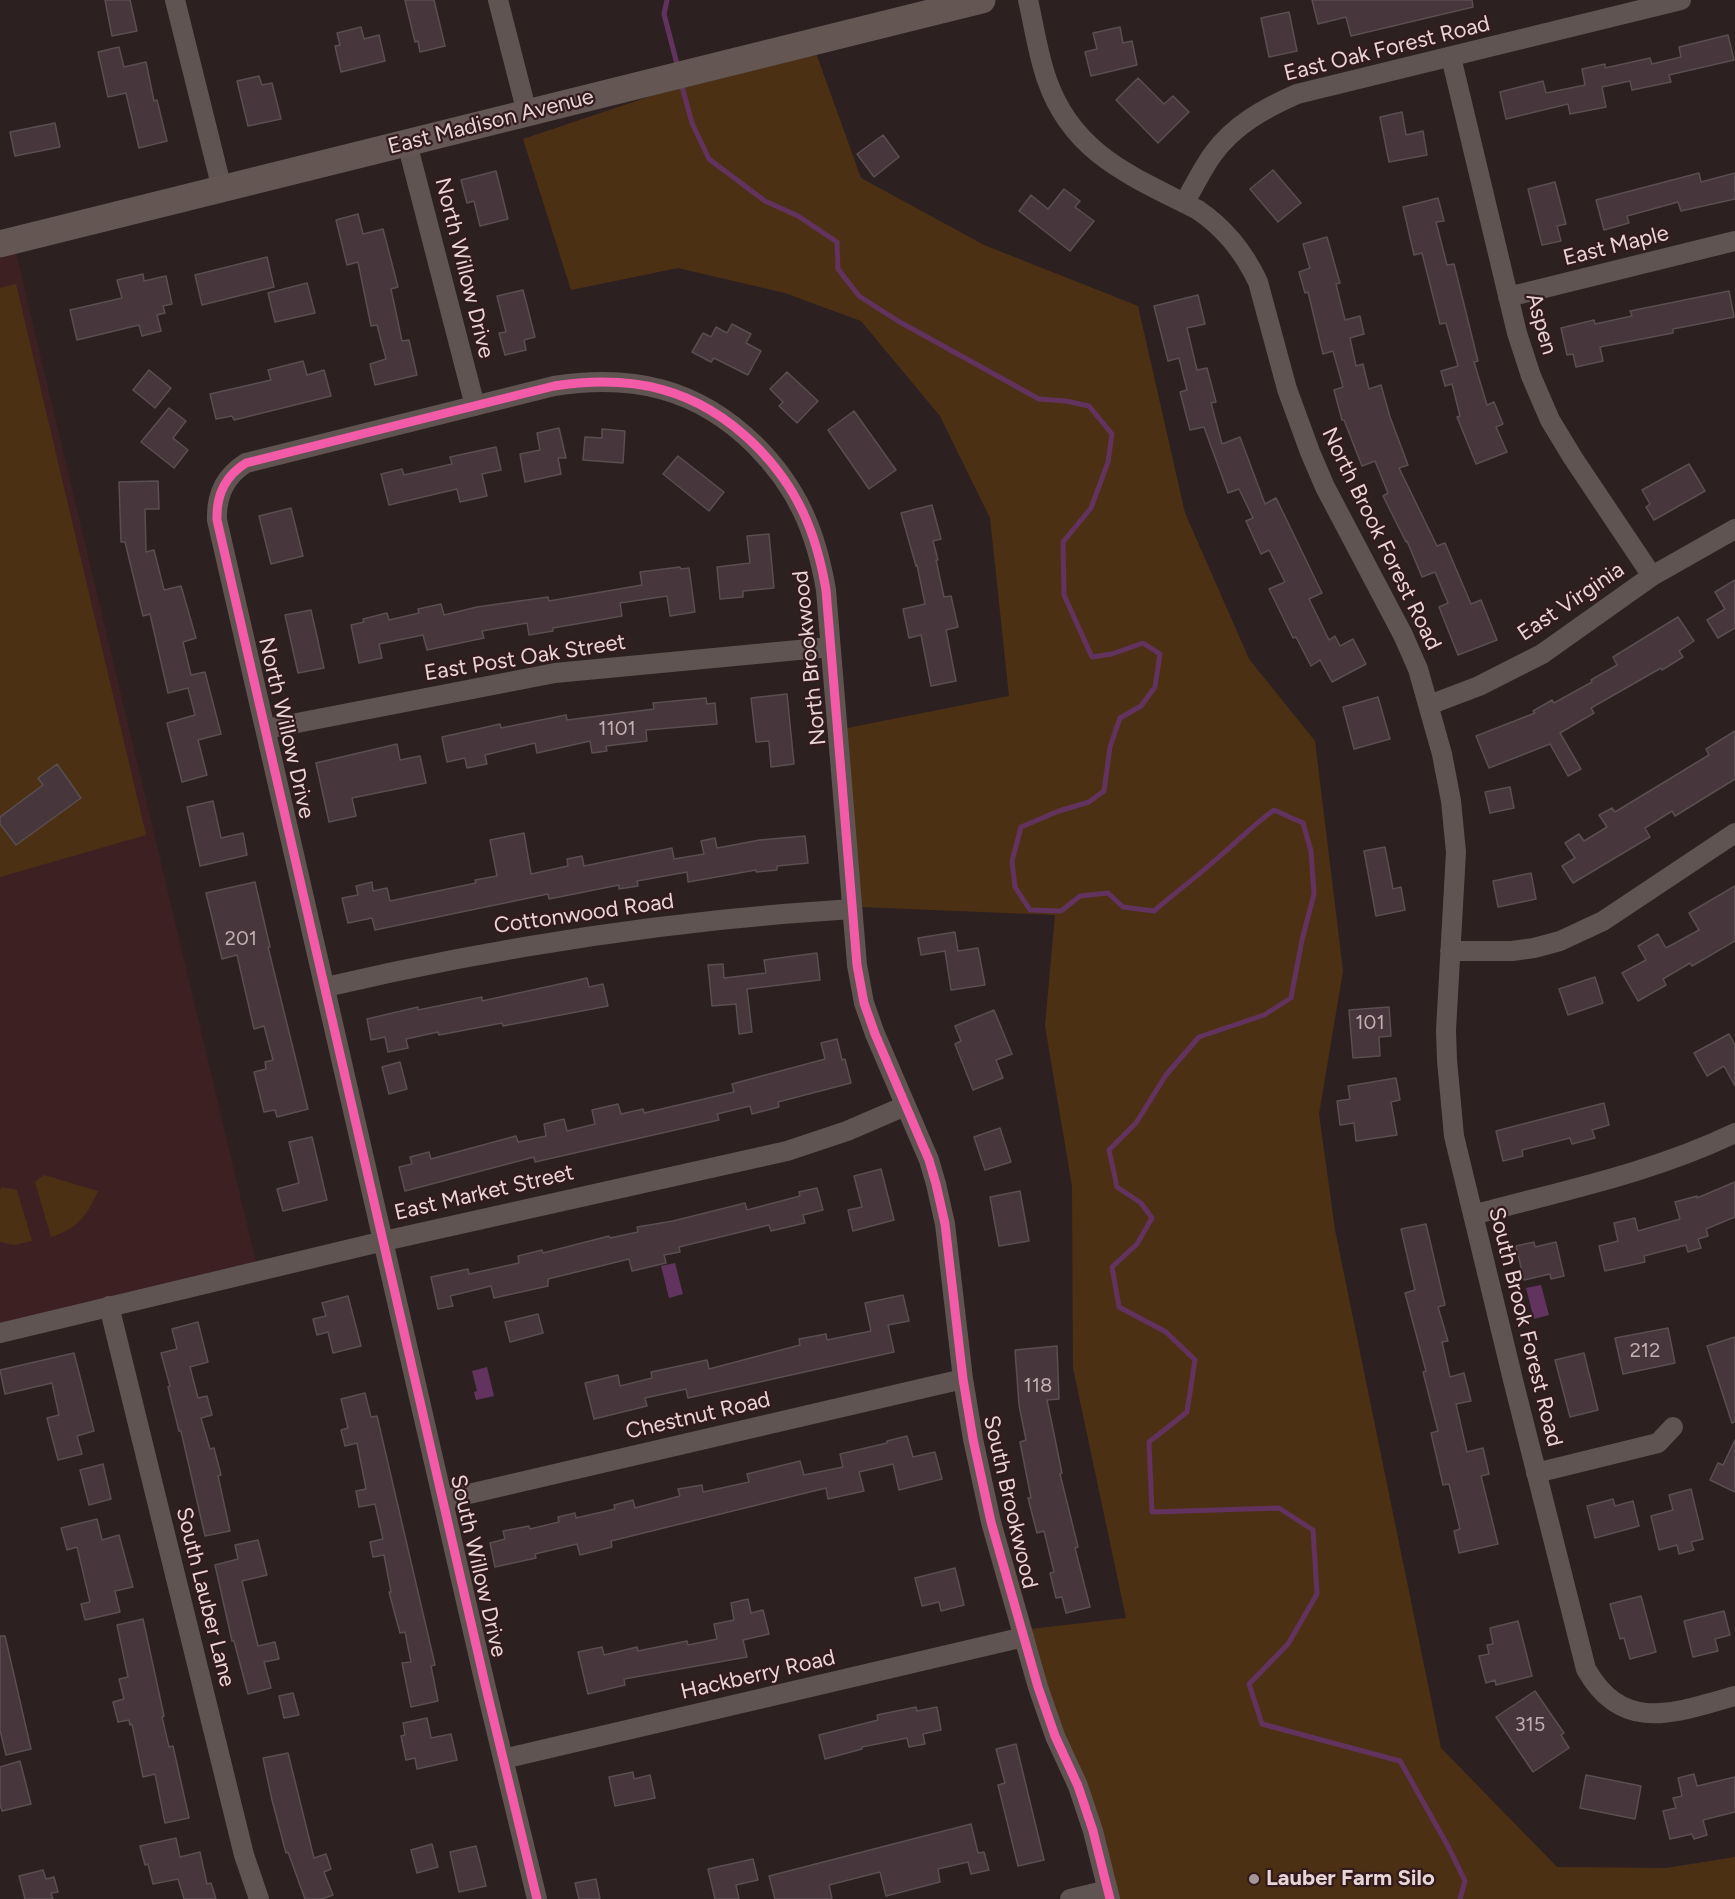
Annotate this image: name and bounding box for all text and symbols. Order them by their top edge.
street label: East Oak Forest Road [1281,11,1493,87]
street label: East Madison Avenue [385,84,597,160]
street label: North Willow Drive [429,175,499,361]
street label: East Maple [1560,220,1672,272]
street label: Aspen [1520,290,1562,358]
street label: North Brook Forest Road [1316,423,1446,655]
street label: East Virginia [1513,557,1629,647]
street label: North Brookwood [788,569,832,747]
street label: East Post Oak Street [422,629,628,687]
street label: North Willow Drive [252,635,320,821]
house number: 1101 [598,717,636,741]
street label: Cottonwood Road [492,888,676,940]
house number: 201 [225,927,257,951]
house number: 101 [1355,1011,1385,1035]
street label: East Market Street [392,1160,576,1226]
street label: South Brook Forest Road [1482,1205,1568,1449]
house number: 212 [1630,1339,1660,1363]
house number: 118 [1024,1374,1052,1398]
street label: Chestnut Road [623,1387,773,1445]
street label: South Brookwood [977,1413,1043,1591]
street label: South Willow Drive [444,1472,512,1660]
street label: South Lauber Lane [170,1504,240,1690]
street label: Hackberry Road [678,1644,838,1706]
house number: 315 [1515,1713,1545,1737]
place label: Lauber Farm Silo [1266,1866,1435,1892]
marker: Lauber Farm Silo [1247,1872,1261,1886]

